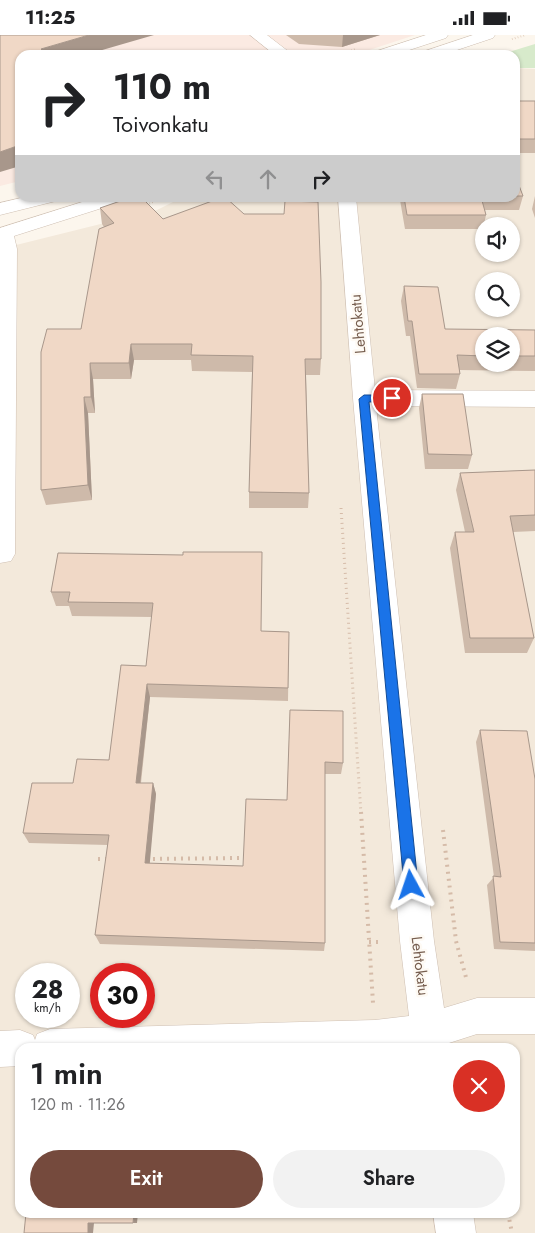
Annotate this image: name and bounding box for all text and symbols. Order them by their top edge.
text: 11:25 [25,4,75,31]
text: 110 m [113,62,211,112]
icon: right [30,70,95,135]
text: Toivonkatu [113,108,209,140]
icon: left [201,165,229,193]
icon: ahead [254,165,282,193]
icon: right [307,165,335,193]
map controls [475,217,520,372]
button: sound [475,217,520,262]
button: search [475,272,520,317]
street label: Lehtokatu [344,293,372,355]
button: layers [475,327,520,372]
pin [371,377,413,419]
icon: arrive [378,384,406,412]
position arrow [384,858,436,910]
street label: Lehtokatu [405,935,435,997]
speed limit sign: 30 [90,963,155,1028]
text: 28 [31,971,64,1007]
text: km/h [34,999,61,1017]
text: 1 min [30,1052,103,1095]
button: close [453,1060,505,1112]
text: 120 m · 11:26 [30,1093,125,1116]
button: Exit [30,1150,263,1208]
button: Share [273,1150,505,1208]

